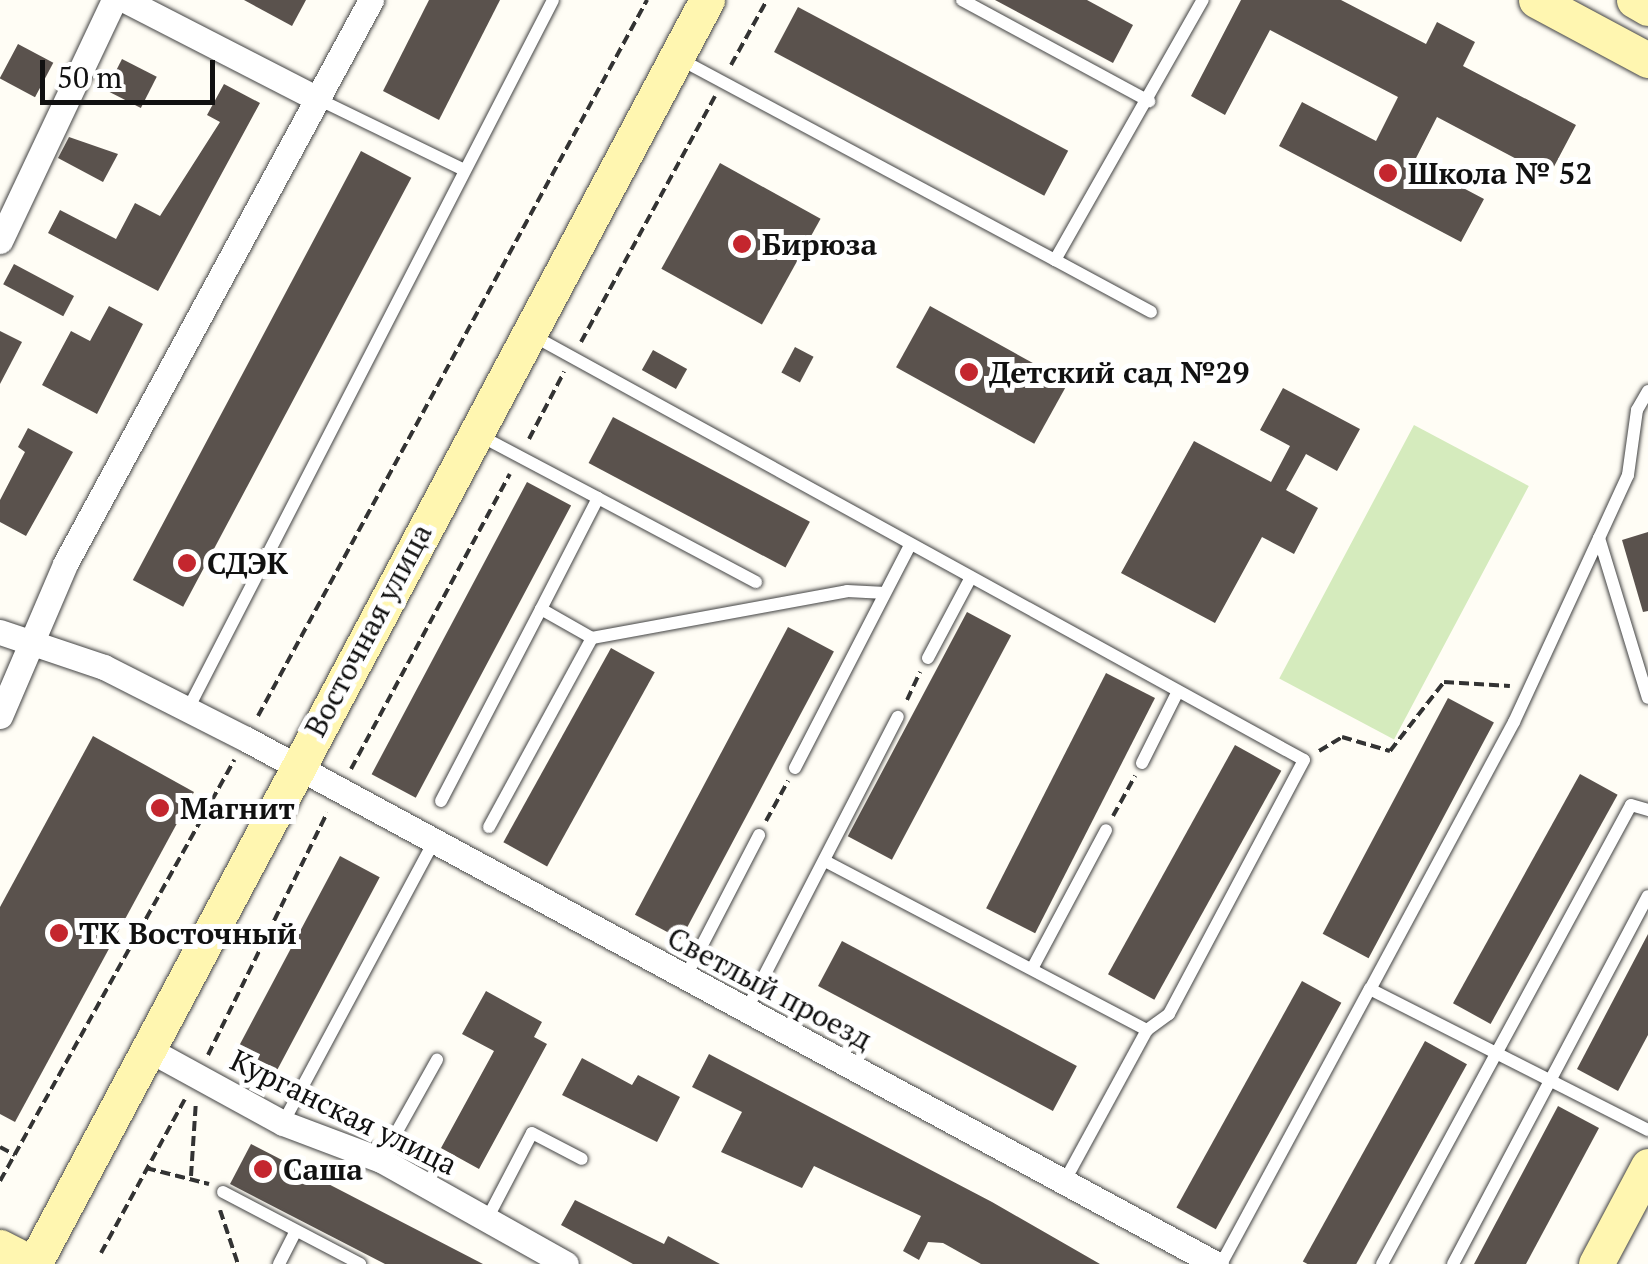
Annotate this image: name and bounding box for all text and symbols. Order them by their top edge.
scale bar [45,40,220,102]
text: 50 m [57,57,122,97]
place label: Школа № 52 [1408,155,1592,191]
marker: Школа № 52 [1377,162,1399,184]
place label: Бирюза [762,226,877,262]
marker: Бирюза [731,233,753,255]
place label: Детский сад №29 [989,354,1250,390]
marker: Детский сад №29 [958,361,980,383]
street label: Восточная улица [297,518,439,742]
place label: СДЭК [207,545,288,581]
marker: СДЭК [176,552,198,574]
place label: Магнит [180,790,295,826]
marker: Магнит [149,797,171,819]
place label: ТК Восточный [79,915,297,951]
street label: Светлый проезд [661,919,879,1057]
marker: ТК Восточный [48,922,70,944]
street label: Курганская улица [225,1042,463,1182]
place label: Саша [283,1151,363,1187]
marker: Саша [252,1158,274,1180]

